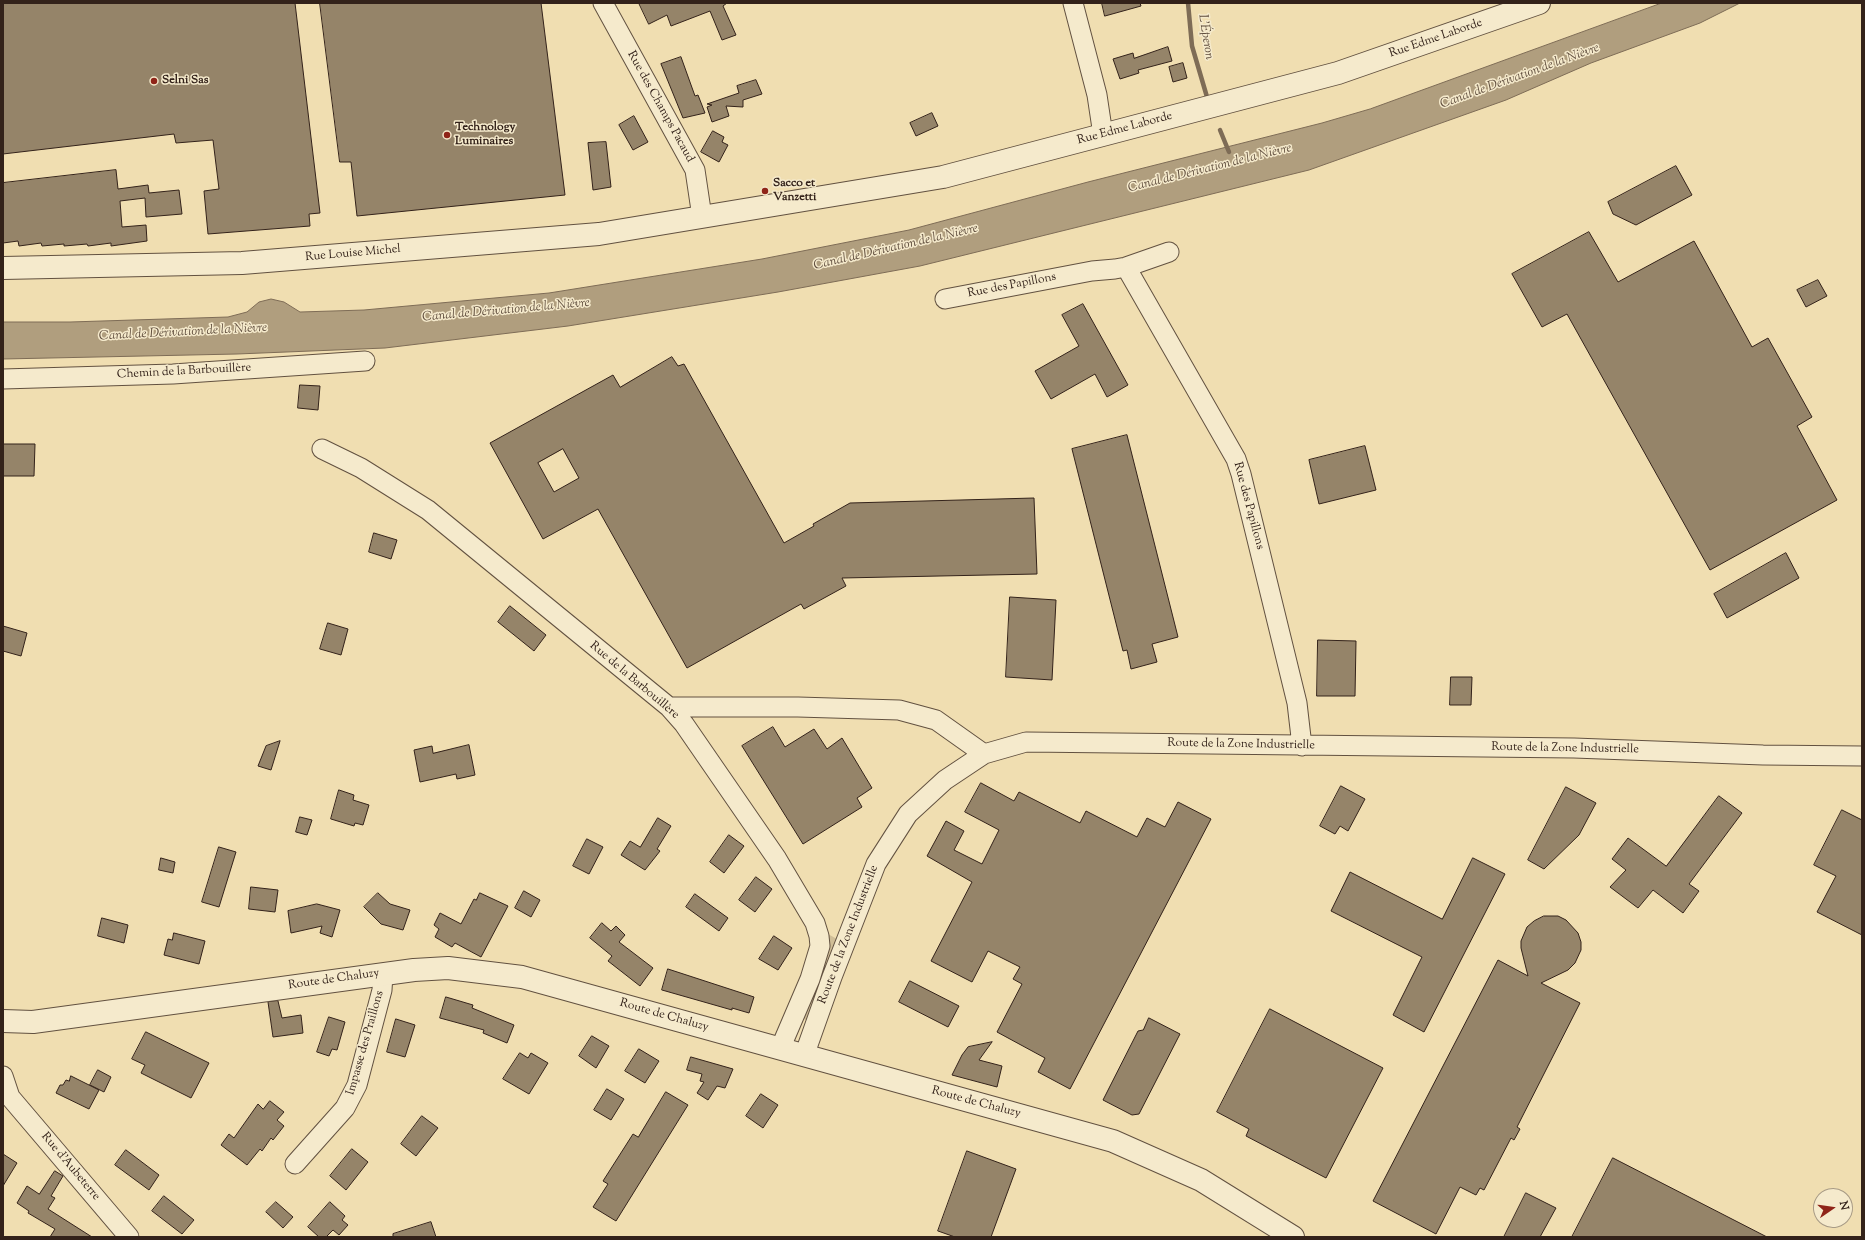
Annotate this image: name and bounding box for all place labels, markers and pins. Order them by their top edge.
place label: Selni Sas [162,74,208,88]
marker: Selni Sas [149,76,159,86]
place label: Technology Luminaires [455,121,515,149]
marker: Technology Luminaires [442,130,452,140]
place label: Sacco et Vanzetti [773,177,816,205]
marker: Sacco et Vanzetti [760,186,770,196]

